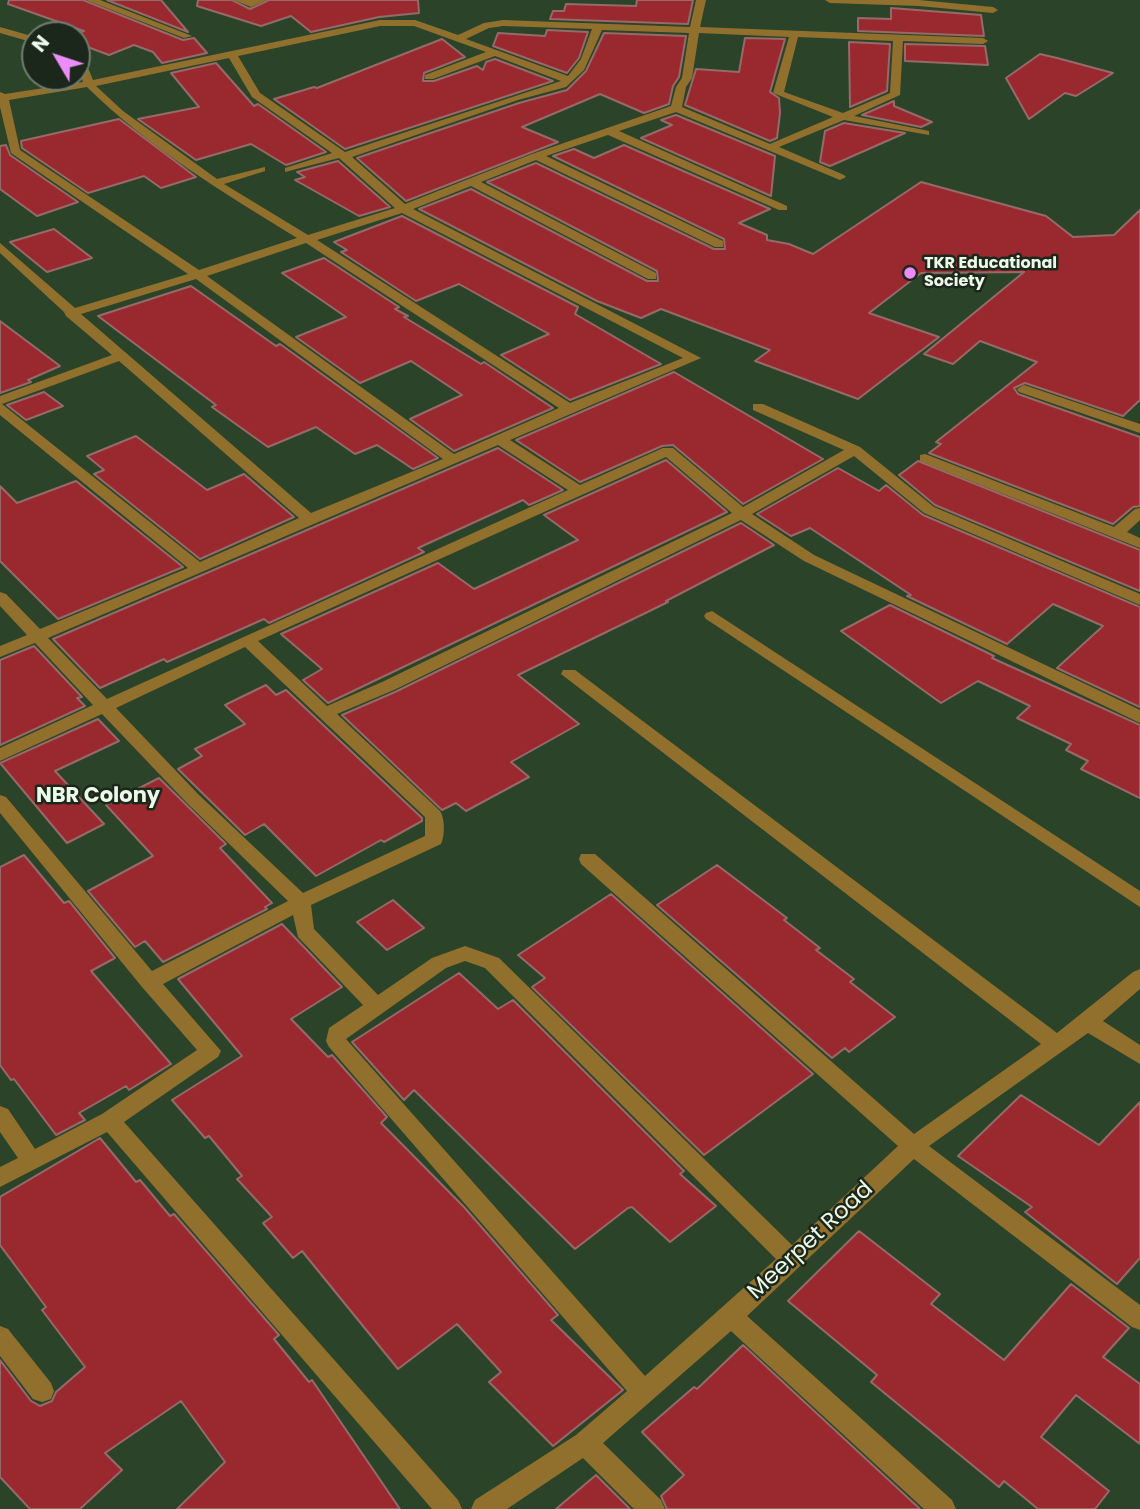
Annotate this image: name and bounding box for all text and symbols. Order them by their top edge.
north arrow [21,21,91,91]
text: N [26,30,56,58]
place label: TKR Educational Society [924,254,1057,292]
marker: TKR Educational Society [902,265,918,281]
district label: NBR Colony [36,784,160,810]
street label: Meerpet Road [743,1176,879,1306]

